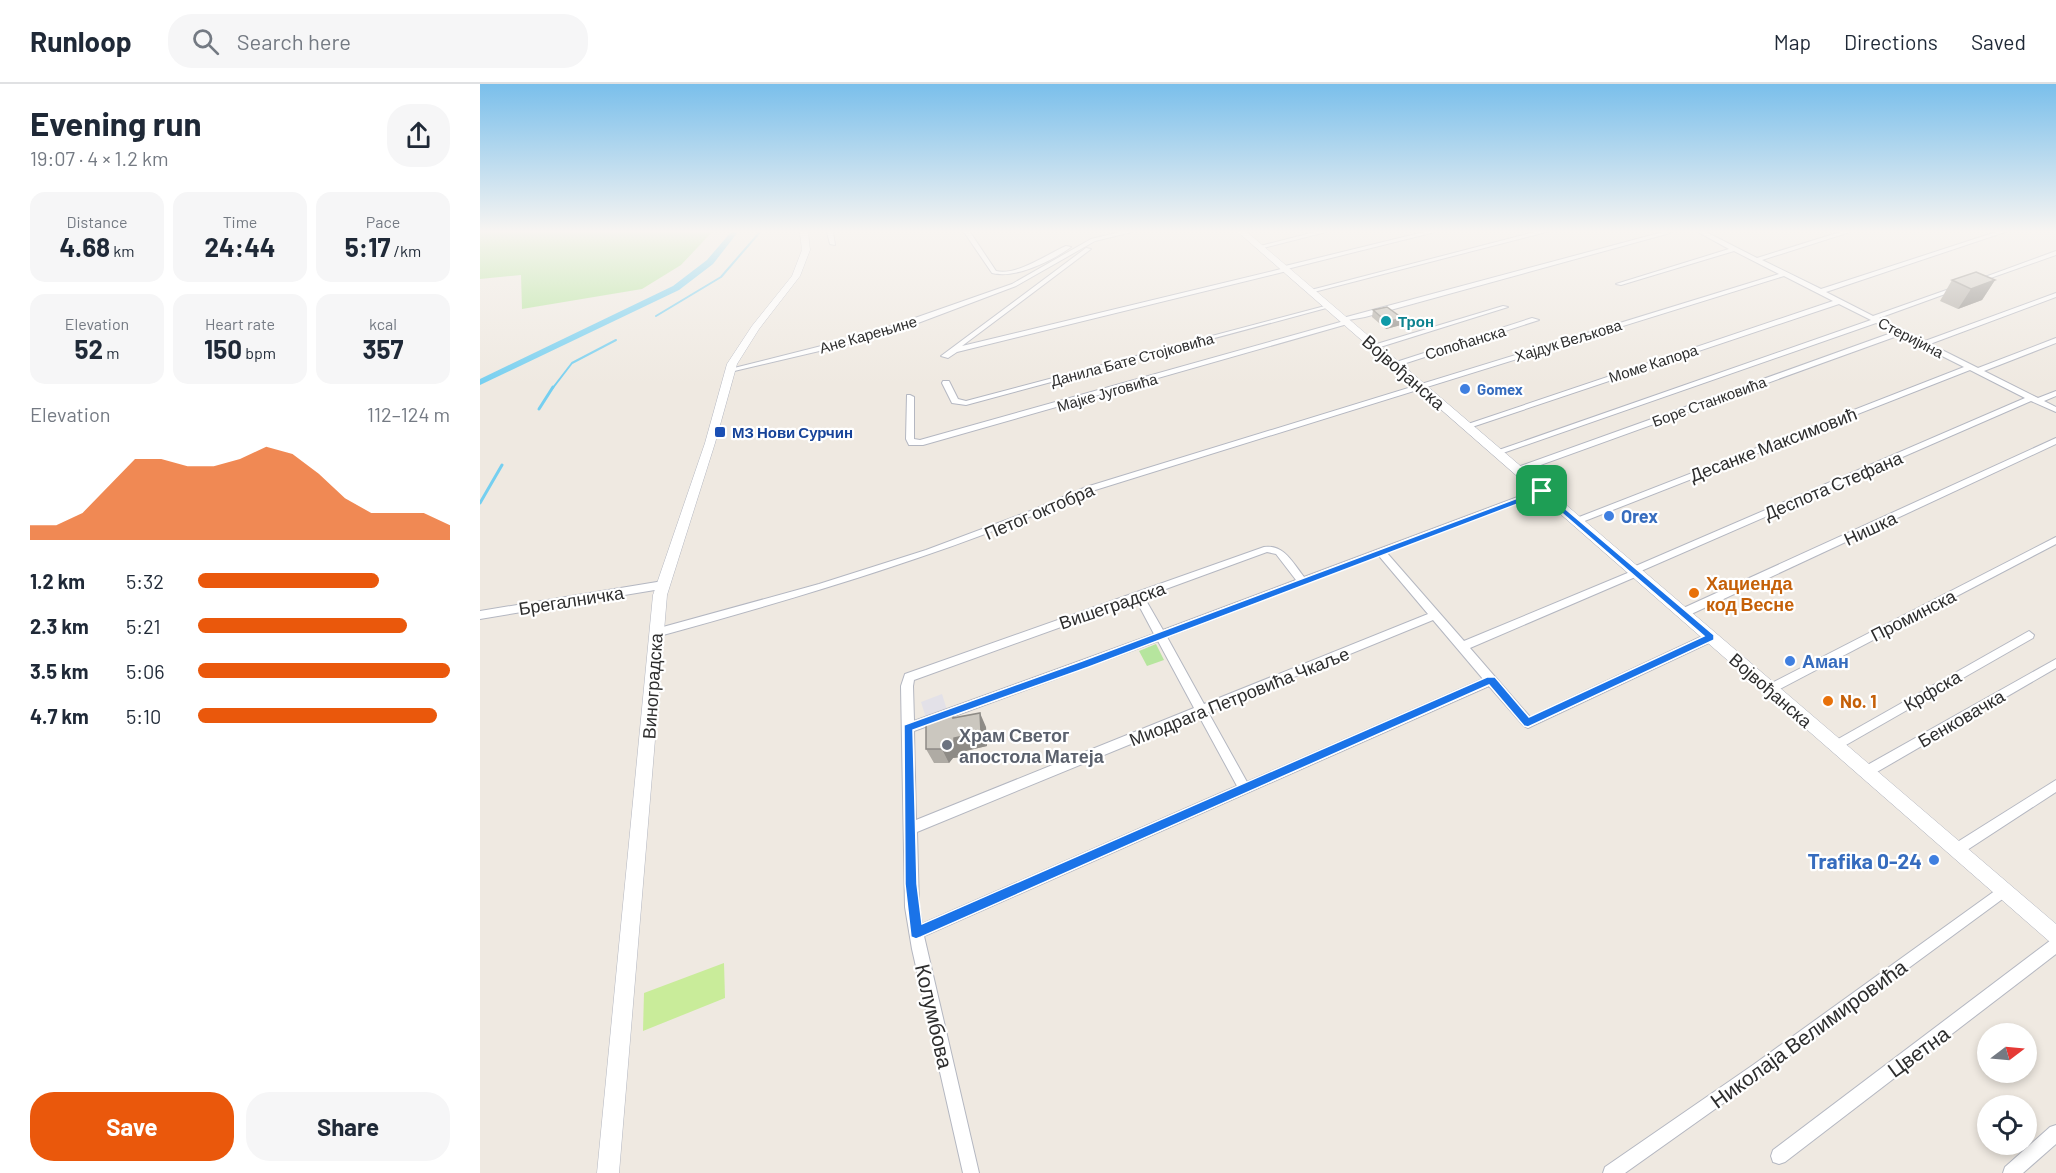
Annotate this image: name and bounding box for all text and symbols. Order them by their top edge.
search box [168,14,588,68]
text: Runloop [30,24,132,58]
icon: search [189,25,222,58]
text: Search here [237,28,351,54]
text: Map [1774,29,1811,54]
text: Directions [1844,29,1938,54]
text: Saved [1971,29,2026,54]
text: Evening run [30,103,202,143]
button: share [387,104,450,167]
text: 19:07 · 4 × 1.2 km [30,146,168,170]
text: Distance [67,212,127,231]
text: Time [223,212,257,231]
text: Pace [366,212,400,231]
text: 4.68 [59,231,110,262]
text: 24:44 [204,231,276,262]
text: 5:17 [345,231,390,262]
text: km [110,241,135,260]
text: /km [390,241,421,260]
street label: Ане Карењине [817,311,919,357]
place label: Трон [1398,312,1434,330]
street label: Стеријина [1875,313,1947,361]
text: Elevation [65,314,129,333]
text: Heart rate [205,314,275,333]
text: kcal [369,314,397,333]
marker: Трон [1379,314,1393,328]
street label: Хајдук Вељкова [1512,315,1624,365]
street label: Сопоћанска [1423,321,1508,363]
street label: Данила Бате Стојковића [1048,328,1216,389]
street label: Војвођанска [1358,330,1451,415]
text: 52 [74,333,103,364]
text: 150 [204,333,242,364]
text: 357 [363,333,403,364]
street label: Моме Капора [1606,340,1701,386]
text: m [103,343,120,362]
text: bpm [242,343,276,362]
street label: Мајке Југовића [1055,369,1160,415]
street label: Боре Станковића [1649,372,1769,430]
place label: Gomex [1477,380,1523,398]
marker: Gomex [1458,382,1472,396]
text: Elevation [30,402,111,426]
text: 112–124 m [367,402,450,426]
street label: Десанке Максимовић [1686,402,1860,486]
place label: МЗ Нови Сурчин [732,423,853,441]
marker: МЗ Нови Сурчин [713,425,727,439]
street label: Деспота Стефана [1761,446,1906,524]
pin [1516,465,1567,516]
icon: arrive [1525,474,1558,507]
street label: Петог октобра [981,478,1098,544]
place label: Orex [1621,505,1658,527]
street label: Нишка [1840,506,1901,550]
marker: Orex [1602,509,1616,523]
text: 1.2 km [30,569,85,593]
text: 5:32 [126,569,164,593]
place label: Хациенда код Весне [1706,572,1794,615]
street label: Вишеградска [1056,576,1169,633]
street label: Брегалничка [517,581,626,619]
street label: Проминска [1867,584,1960,646]
marker: Хациенда код Весне [1687,586,1701,600]
text: 2.3 km [30,614,89,638]
text: 5:21 [126,614,161,638]
street label: Виноградска [637,631,667,740]
street label: Миодрага Петровића Чкаље [1126,642,1352,750]
street label: Војвођанска [1725,648,1818,733]
place label: Аман [1802,650,1849,672]
marker: Аман [1783,654,1797,668]
text: 3.5 km [30,659,88,683]
text: 5:06 [126,659,165,683]
street label: Крфска [1899,664,1965,715]
street label: Бенковачка [1914,684,2009,752]
place label: No. 1 [1840,690,1877,712]
marker: No. 1 [1821,694,1835,708]
text: 4.7 km [30,704,89,728]
text: 5:10 [126,704,161,728]
place label: Храм Светог апостола Матеја [959,724,1105,767]
marker: Храм Светог апостола Матеја [940,738,954,752]
place label: Trafika 0-24 [1807,848,1922,873]
marker: Trafika 0-24 [1927,853,1941,867]
street label: Николаја Велимировића [1705,953,1911,1113]
street label: Колумбова [911,961,959,1071]
street label: Цветна [1882,1020,1954,1082]
north arrow [1977,1023,2037,1083]
map controls [1977,1023,2037,1155]
button: Save [30,1092,234,1161]
button: Share [246,1092,450,1161]
button: locate [1977,1095,2037,1155]

